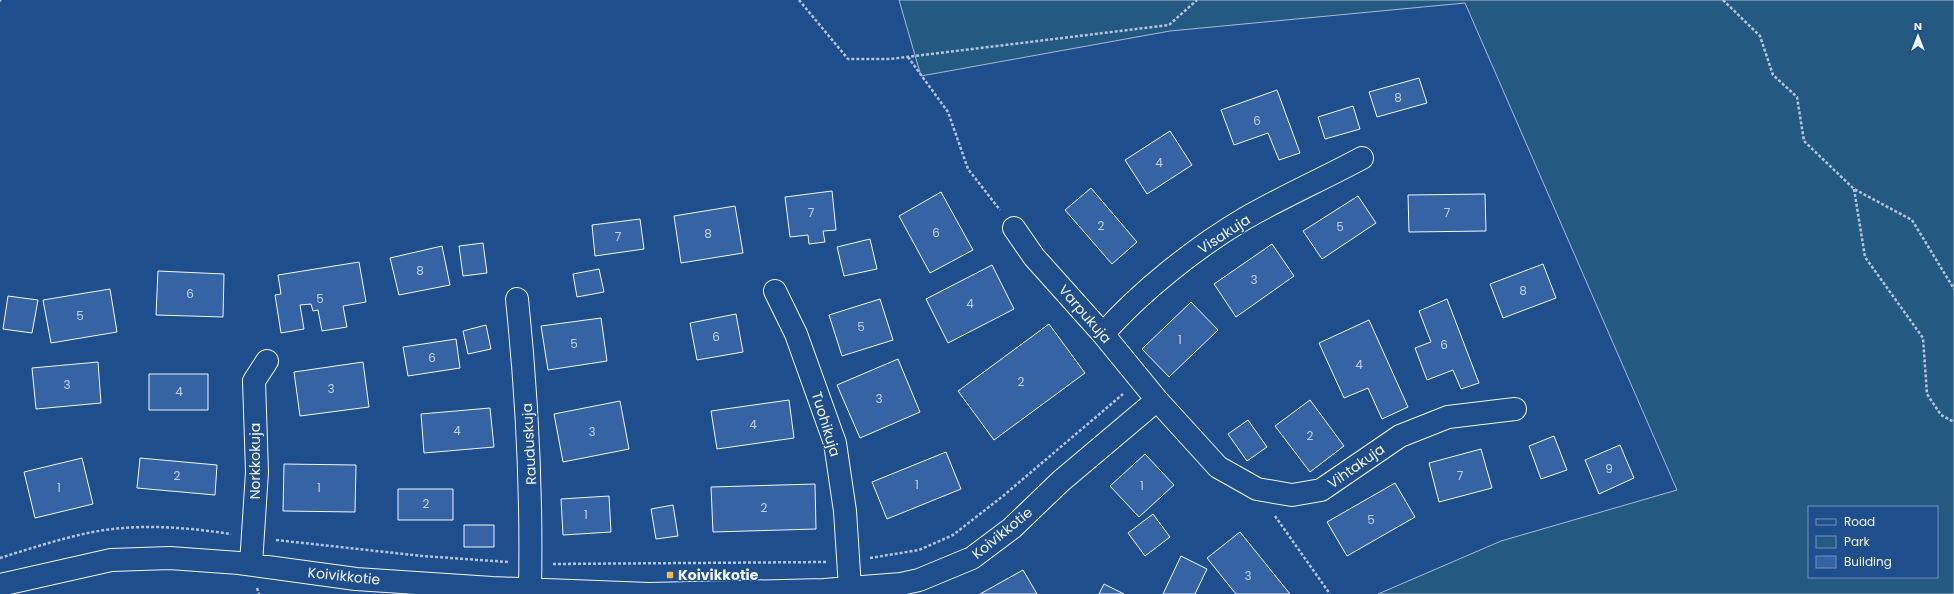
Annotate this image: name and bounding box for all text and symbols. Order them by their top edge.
north arrow [1898,16,1938,56]
text: N [1914,18,1922,34]
house number: 8 [1394,89,1402,106]
house number: 6 [1253,112,1261,129]
house number: 4 [1155,154,1163,171]
house number: 7 [808,204,815,221]
house number: 7 [1444,204,1451,221]
street label: Visakuja [1194,210,1254,258]
house number: 2 [1098,217,1105,234]
house number: 5 [1336,218,1344,235]
house number: 6 [932,224,940,241]
house number: 8 [704,225,712,242]
house number: 7 [615,228,622,245]
house number: 8 [416,262,424,279]
house number: 3 [1250,271,1258,288]
street label: Varpukuja [1054,280,1116,348]
house number: 8 [1519,282,1527,299]
house number: 6 [186,285,194,302]
house number: 5 [316,290,324,307]
house number: 4 [966,295,974,312]
house number: 5 [76,307,84,324]
house number: 5 [857,318,865,335]
house number: 6 [712,328,720,345]
house number: 1 [1178,331,1182,348]
house number: 5 [570,335,578,352]
house number: 6 [1440,336,1448,353]
house number: 6 [428,349,436,366]
house number: 4 [1355,356,1363,373]
house number: 2 [1018,373,1025,390]
house number: 3 [63,376,71,393]
house number: 3 [327,380,335,397]
house number: 4 [175,383,183,400]
street label: Tuohikuja [807,389,845,459]
house number: 3 [875,390,883,407]
street label: Rauduskuja [517,403,541,485]
house number: 4 [749,416,757,433]
house number: 4 [453,422,461,439]
street label: Norkkokuja [245,423,265,499]
house number: 3 [588,423,596,440]
house number: 2 [1307,427,1314,444]
street label: Vihtakuja [1323,439,1389,493]
house number: 9 [1605,460,1613,477]
house number: 2 [174,467,181,484]
house number: 7 [1457,467,1464,484]
house number: 1 [915,476,919,493]
house number: 1 [1140,477,1144,494]
house number: 1 [57,479,61,496]
house number: 1 [317,479,321,496]
house number: 2 [423,495,430,512]
house number: 2 [761,499,768,516]
street label: Koivikkotie [967,502,1037,564]
house number: 1 [584,506,588,523]
legend [1808,506,1938,578]
house number: 5 [1367,511,1375,528]
text: Road [1844,513,1875,530]
text: Park [1844,533,1871,550]
text: Building [1844,553,1892,570]
street label: Koivikkotie [307,562,382,590]
place label: Koivikkotie [678,565,759,585]
house number: 3 [1244,567,1252,584]
marker: Koivikkotie [665,570,675,580]

